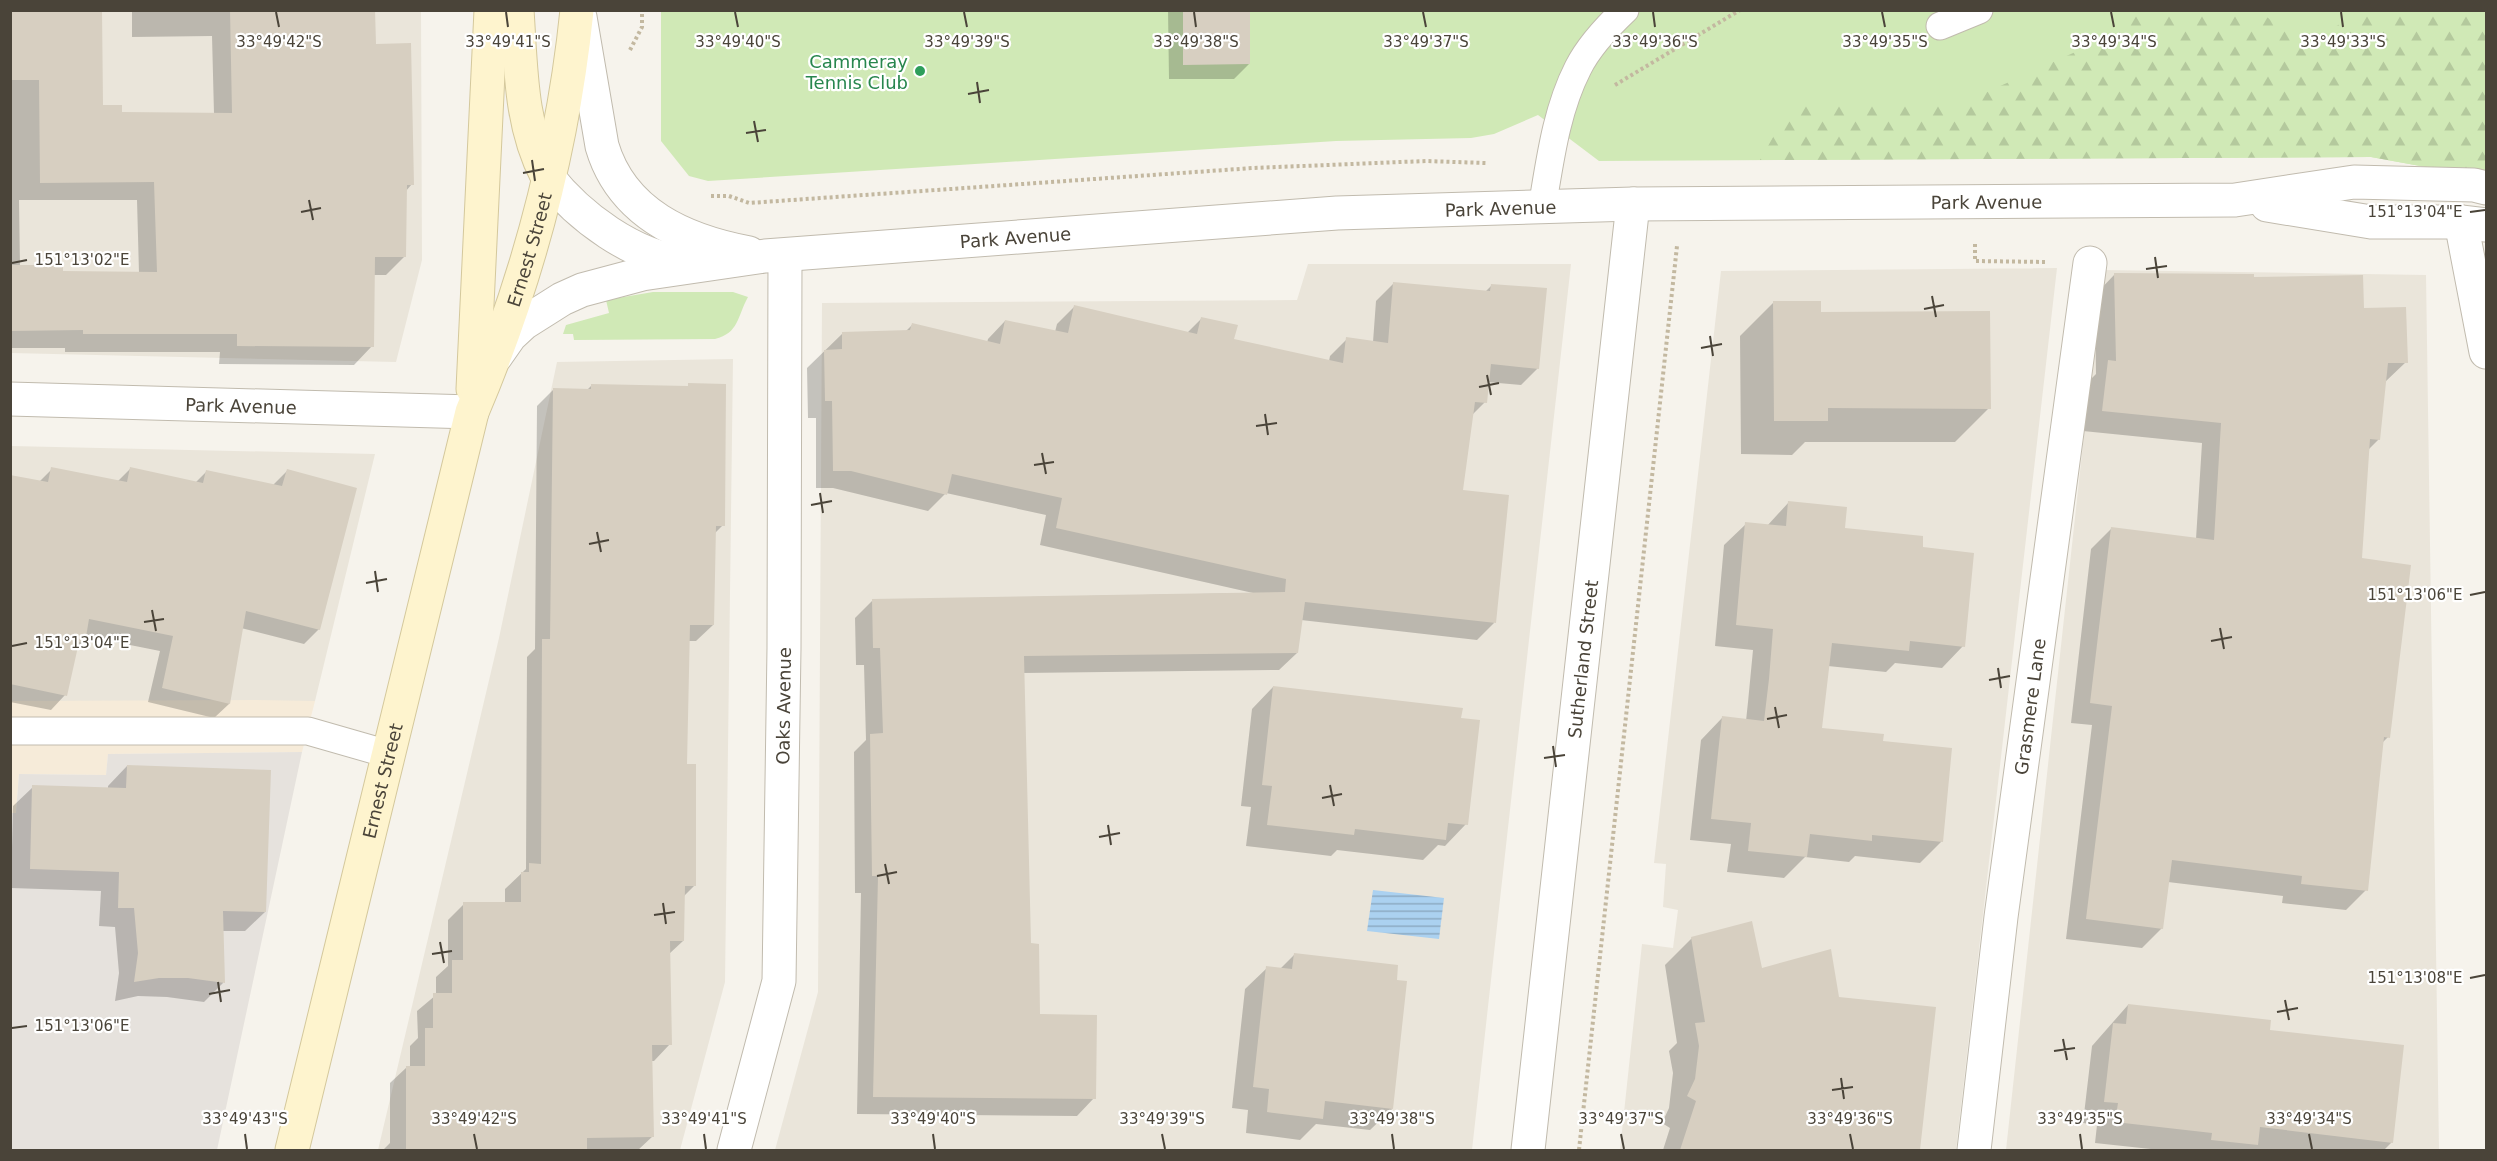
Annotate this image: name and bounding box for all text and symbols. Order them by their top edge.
text: 33°49'42"S [236,33,322,51]
text: 33°49'41"S [465,33,551,51]
text: 33°49'40"S [695,33,781,51]
text: 33°49'39"S [924,33,1010,51]
text: 33°49'38"S [1153,33,1239,51]
text: 33°49'37"S [1383,33,1469,51]
text: 33°49'36"S [1612,33,1698,51]
text: 33°49'35"S [1842,33,1928,51]
text: 33°49'34"S [2071,33,2157,51]
text: 33°49'33"S [2300,33,2386,51]
place label: Cammeray Tennis Club [805,51,908,93]
marker: Cammeray Tennis Club [913,64,927,78]
street label: Ernest Street [502,190,555,309]
street label: Park Avenue [1931,191,2042,213]
street label: Park Avenue [1444,196,1557,220]
text: 151°13'04"E [2368,203,2462,221]
street label: Park Avenue [959,223,1072,252]
text: 151°13'02"E [35,251,129,269]
street label: Park Avenue [185,393,297,418]
street label: Sutherland Street [1563,579,1602,739]
text: 151°13'06"E [2368,586,2462,604]
text: 151°13'04"E [35,634,129,652]
street label: Grasmere Lane [2010,637,2049,776]
street label: Oaks Avenue [772,647,795,765]
street label: Ernest Street [358,721,406,841]
text: 151°13'08"E [2368,969,2462,987]
text: 151°13'06"E [35,1017,129,1035]
text: 33°49'43"S [202,1110,288,1128]
text: 33°49'42"S [431,1110,517,1128]
text: 33°49'41"S [661,1110,747,1128]
text: 33°49'40"S [890,1110,976,1128]
text: 33°49'39"S [1119,1110,1205,1128]
text: 33°49'38"S [1349,1110,1435,1128]
text: 33°49'37"S [1578,1110,1664,1128]
text: 33°49'36"S [1807,1110,1893,1128]
text: 33°49'35"S [2037,1110,2123,1128]
text: 33°49'34"S [2266,1110,2352,1128]

